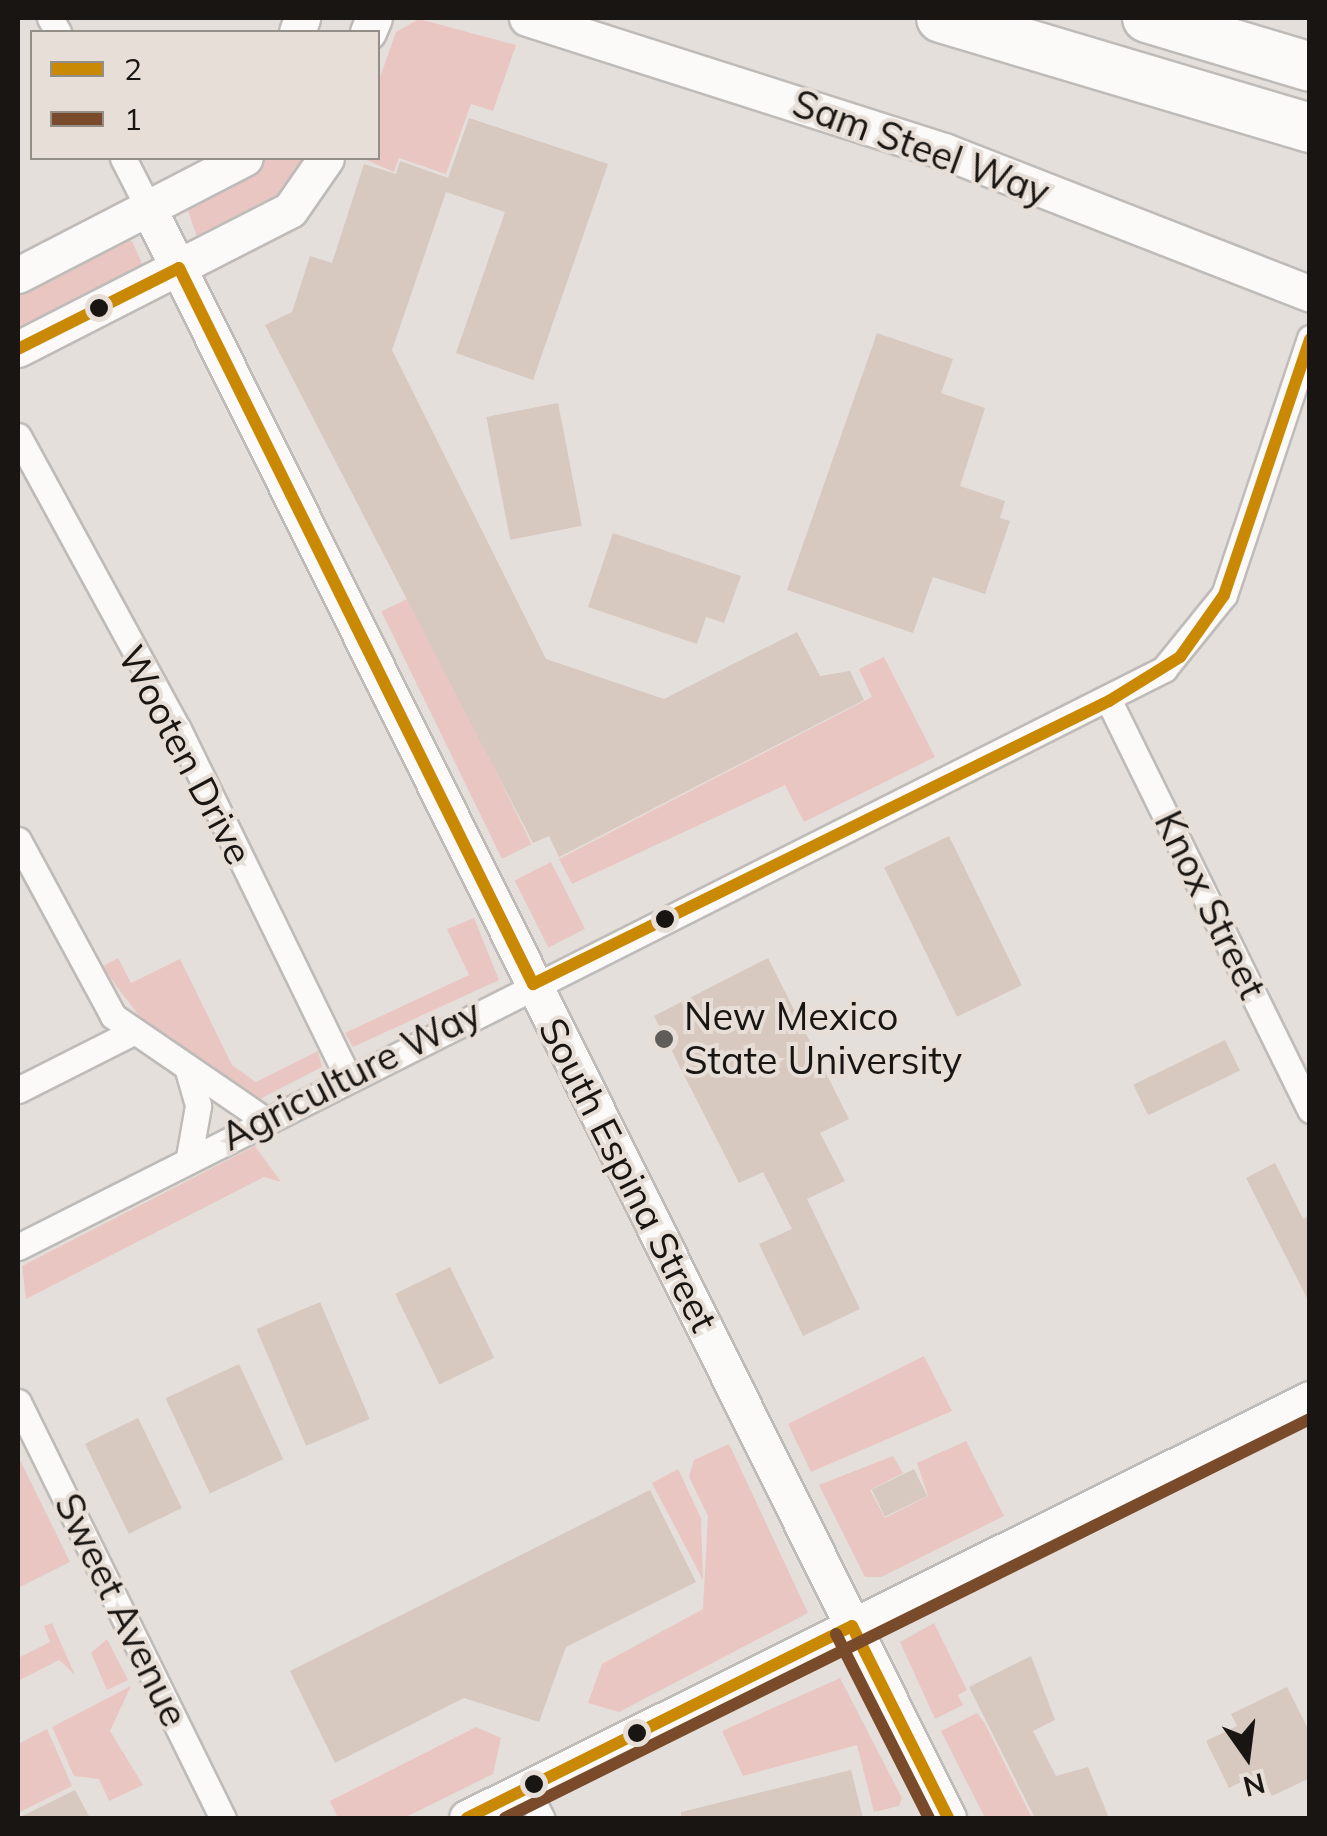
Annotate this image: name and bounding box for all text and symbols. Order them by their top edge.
legend [30,30,380,160]
text: 2 [124,50,142,88]
street label: Sam Steel Way [787,80,1055,216]
text: 1 [124,100,142,138]
unlabelled marker [89,298,109,318]
street label: Wooten Drive [108,638,262,872]
street label: Knox Street [1145,804,1275,1006]
unlabelled marker [655,909,675,929]
street label: Agriculture Way [213,990,489,1160]
place label: New Mexico State University [684,994,962,1084]
street label: South Espina Street [529,1011,727,1339]
marker: New Mexico State University [653,1028,675,1050]
street label: Sweet Avenue [45,1486,197,1734]
north arrow [1197,1706,1297,1806]
unlabelled marker [627,1723,647,1743]
text: N [1240,1766,1269,1805]
unlabelled marker [524,1774,544,1794]

